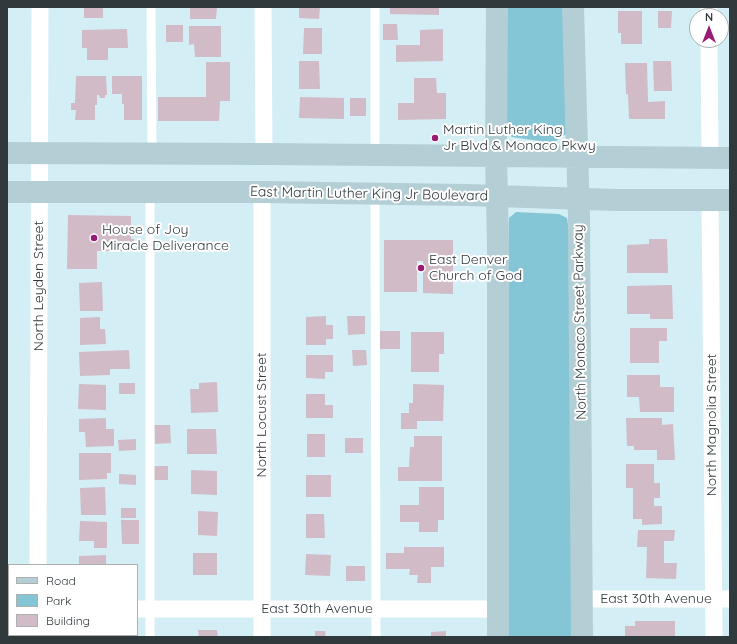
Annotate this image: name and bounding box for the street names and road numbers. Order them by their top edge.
street label: East Martin Luther King Jr Boulevard [250,184,488,204]
street label: North Leyden Street [31,221,47,351]
street label: North Monaco Street Parkway [570,224,590,420]
street label: North Locust Street [254,352,270,478]
street label: North Magnolia Street [704,354,720,496]
street label: East 30th Avenue [600,591,712,607]
street label: East 30th Avenue [261,601,373,617]

